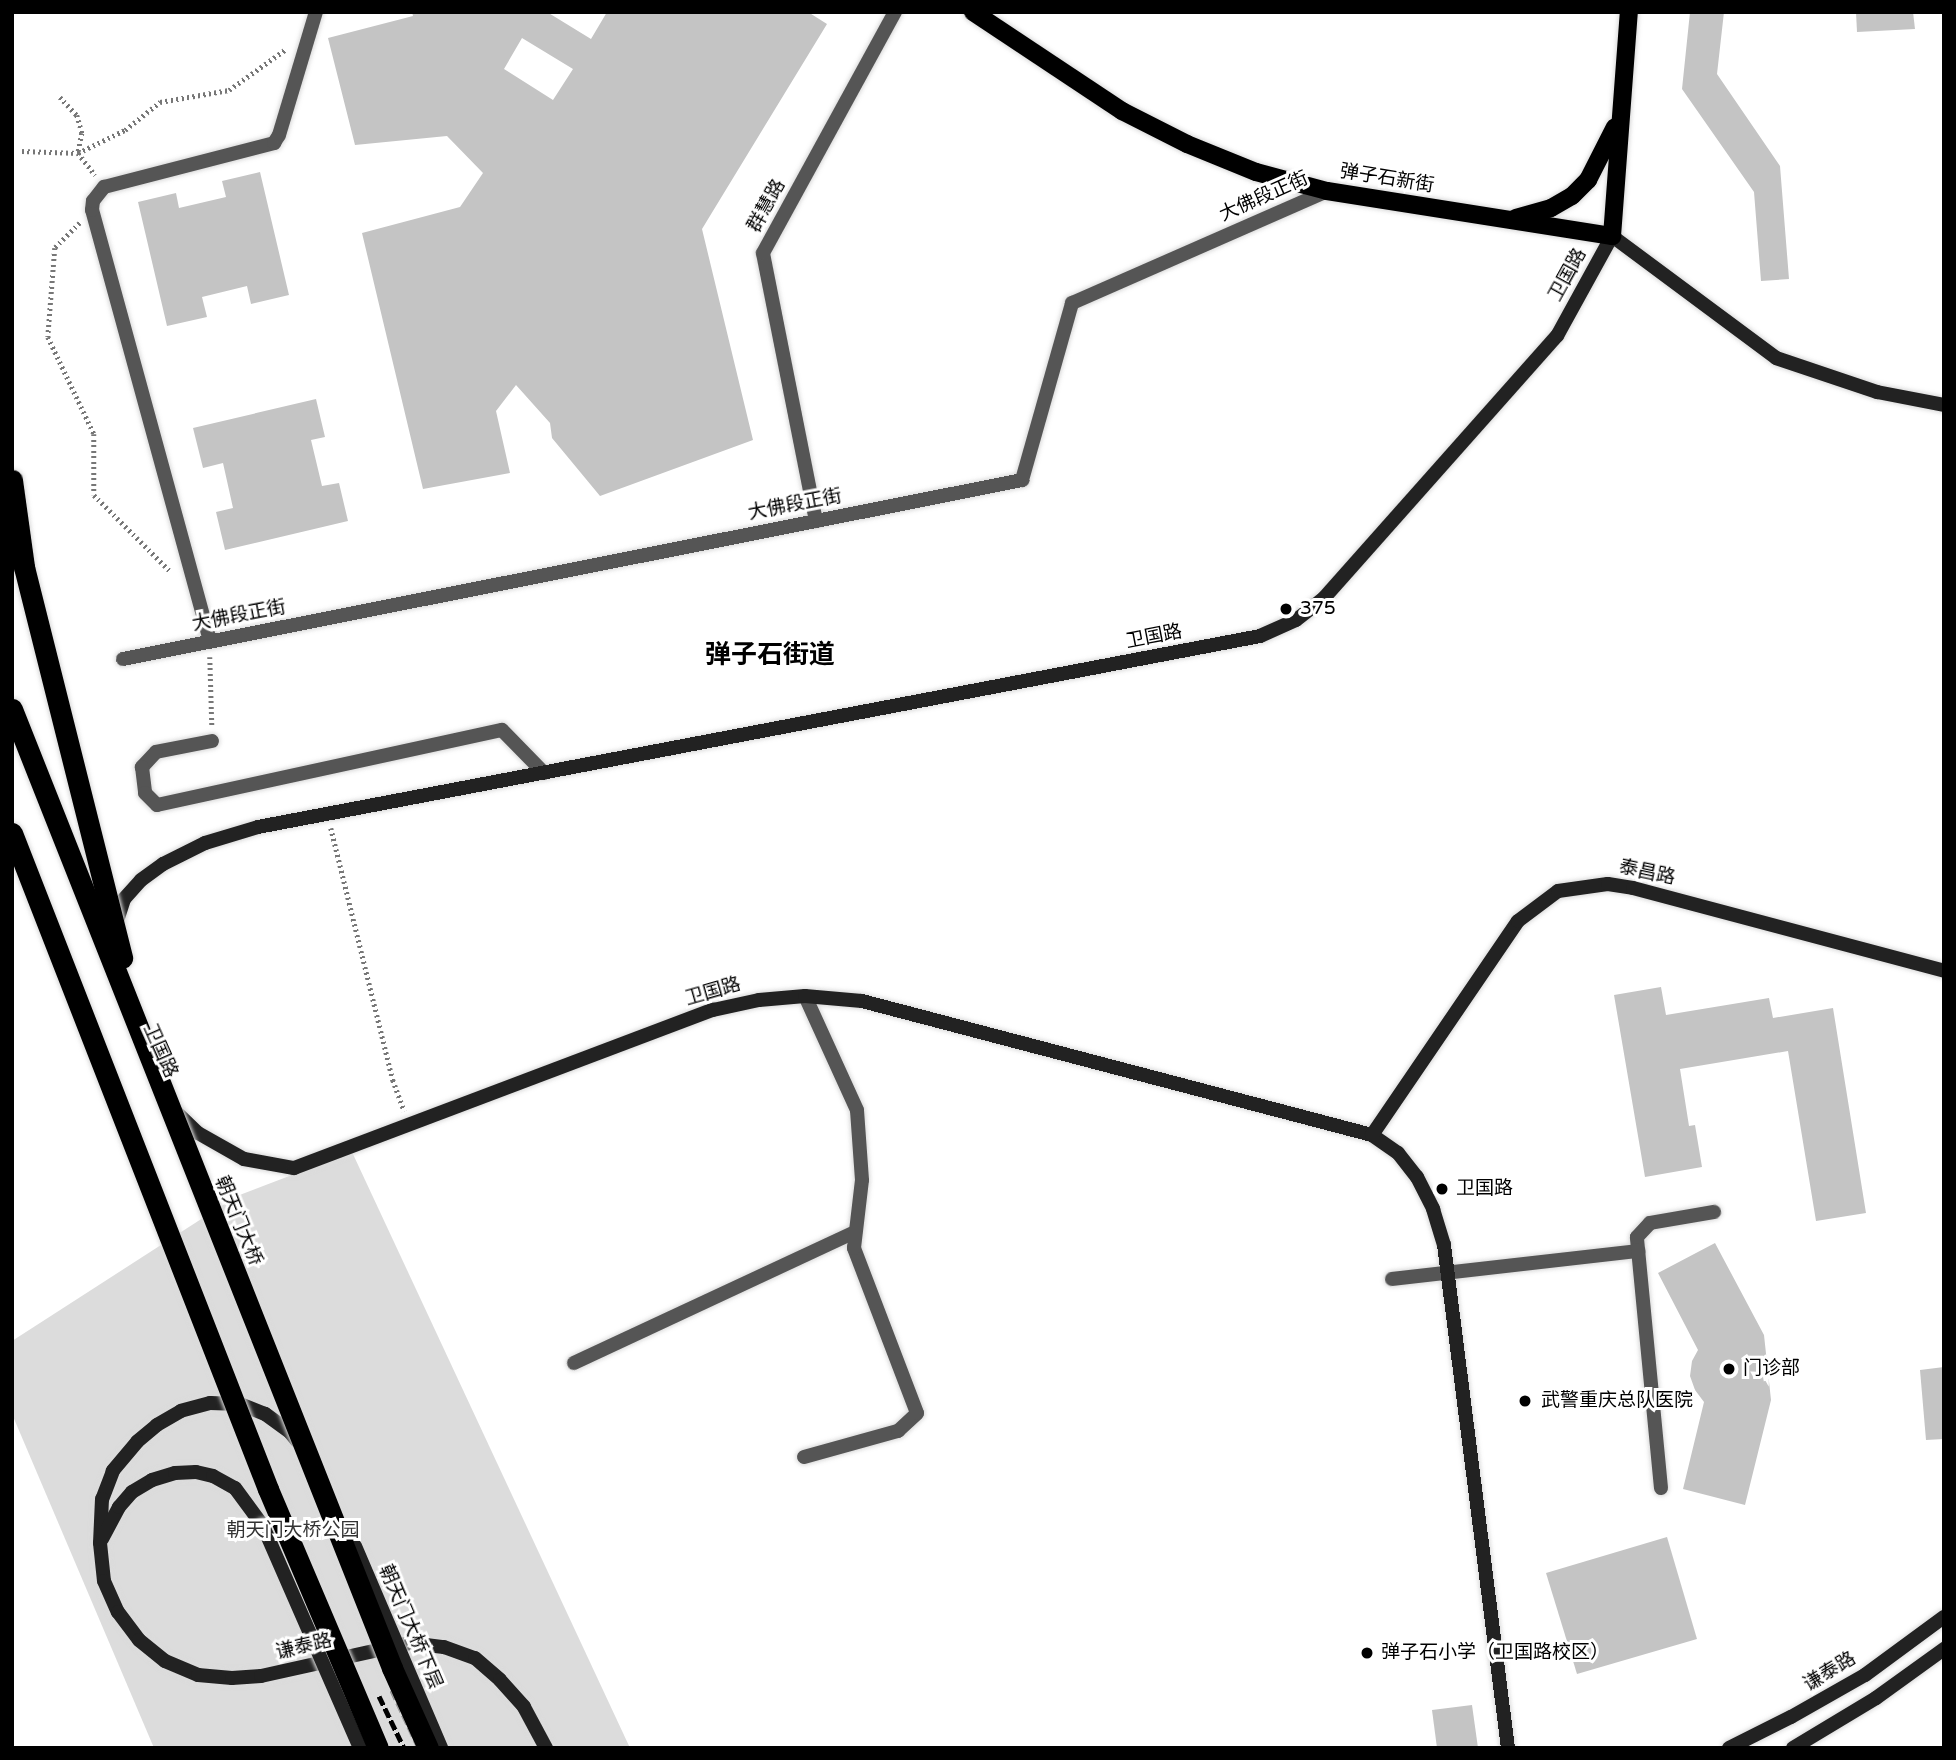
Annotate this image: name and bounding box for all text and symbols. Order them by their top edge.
street label: 弹子石新街 [1338,160,1436,198]
street label: 大佛段正街 [1216,167,1312,227]
street label: 群慧路 [743,176,791,236]
street label: 卫国路 [1544,245,1592,305]
street label: 大佛段正街 [746,485,844,525]
street label: 大佛段正街 [190,596,288,636]
place label: 375 [1300,598,1336,620]
marker: 375 [1278,601,1294,617]
street label: 卫国路 [1124,620,1184,654]
district label: 弹子石街道 [705,639,835,671]
street label: 泰昌路 [1617,856,1677,890]
street label: 卫国路 [682,973,744,1011]
street label: 卫国路 [138,1020,182,1082]
street label: 朝天门大桥 [210,1173,266,1269]
place label: 卫国路 [1456,1178,1513,1200]
marker: 卫国路 [1434,1181,1450,1197]
place label: 门诊部 [1743,1358,1800,1380]
marker: 门诊部 [1721,1361,1737,1377]
place label: 武警重庆总队医院 [1541,1390,1693,1412]
marker: 武警重庆总队医院 [1515,1391,1535,1411]
park label: 朝天门大桥公园 [227,1520,359,1542]
street label: 朝天门大桥下层 [374,1561,446,1693]
street label: 谦泰路 [274,1629,334,1665]
place label: 弹子石小学（卫国路校区） [1381,1642,1609,1664]
marker: 弹子石小学（卫国路校区） [1359,1645,1375,1661]
street label: 谦泰路 [1800,1648,1860,1696]

